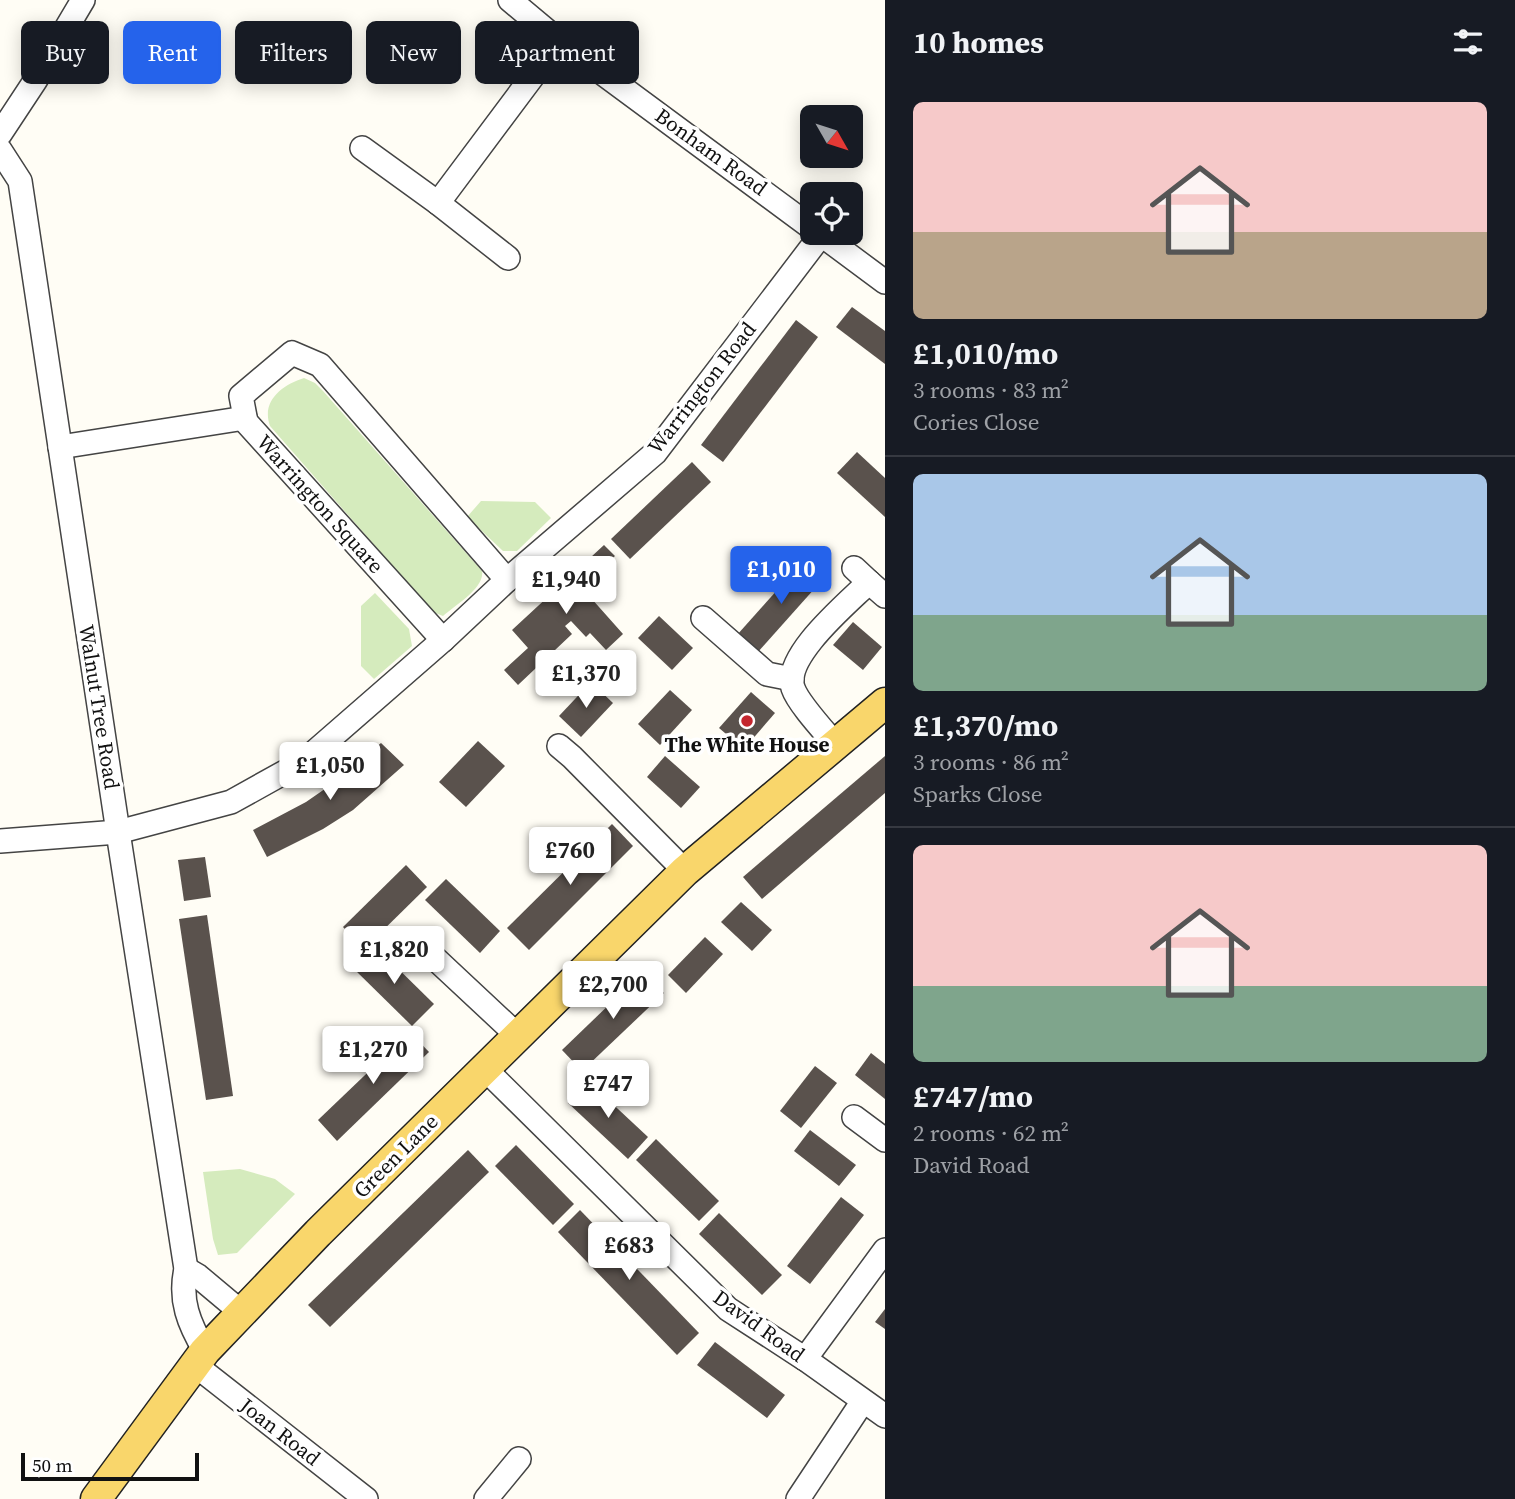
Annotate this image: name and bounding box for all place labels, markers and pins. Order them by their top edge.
pin: £1,010 [724,546,838,606]
pin: £1,940 [509,556,623,616]
pin: £1,370 [529,650,643,710]
marker: The White House [739,713,755,729]
place label: The White House [665,730,830,759]
pin: £1,050 [273,742,387,802]
pin: £760 [529,828,611,887]
pin: £1,820 [337,926,451,986]
pin: £2,700 [556,962,670,1021]
pin: £1,270 [316,1026,430,1086]
pin: £747 [567,1060,649,1120]
pin: £683 [588,1222,670,1282]

